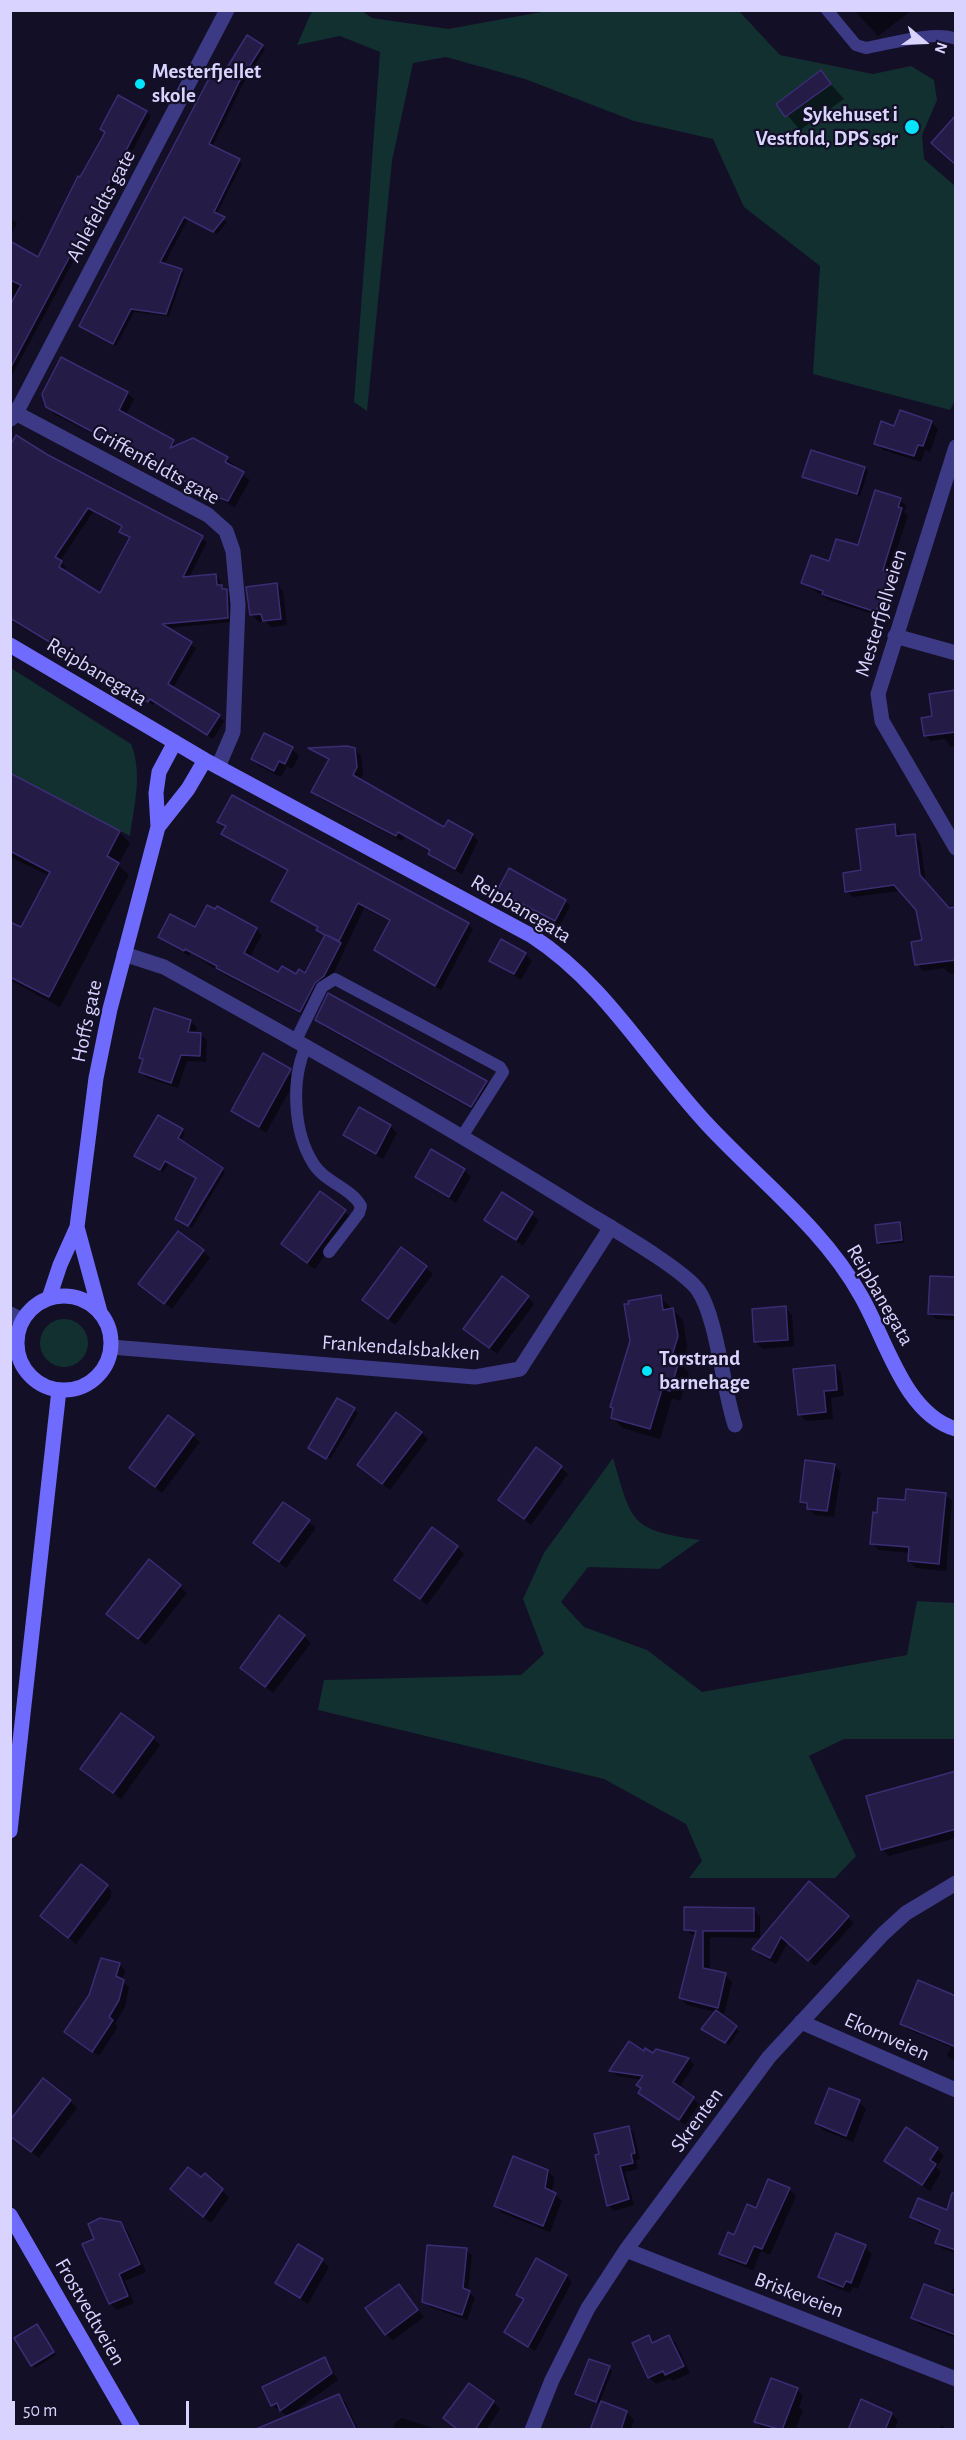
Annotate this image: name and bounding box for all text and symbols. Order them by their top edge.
north arrow [894,12,954,72]
text: N [932,40,950,56]
place label: Mesterfjellet skole [152,59,261,109]
marker: Mesterfjellet skole [133,77,147,91]
place label: Sykehuset i Vestfold, DPS sør [755,102,898,152]
marker: Sykehuset i Vestfold, DPS sør [903,118,921,136]
street label: Ahlefeldts gate [61,146,141,266]
street label: Griffenfeldts gate [88,420,224,510]
street label: Mesterfjellveien [850,546,912,680]
street label: Reipbanegata [42,632,152,712]
street label: Reipbanegata [466,869,576,949]
street label: Hoffs gate [66,978,108,1064]
street label: Reipbanegata [841,1240,919,1350]
street label: Frankendalsbakken [321,1330,481,1366]
place label: Torstrand barnehage [659,1346,750,1396]
marker: Torstrand barnehage [640,1364,654,1378]
street label: Ekornveien [841,2007,933,2067]
street label: Skrenten [665,2083,729,2157]
street label: Frostvedtveien [49,2254,131,2370]
street label: Briskeveien [751,2266,847,2324]
scale bar [15,2389,192,2427]
text: 50 m [23,2402,57,2420]

